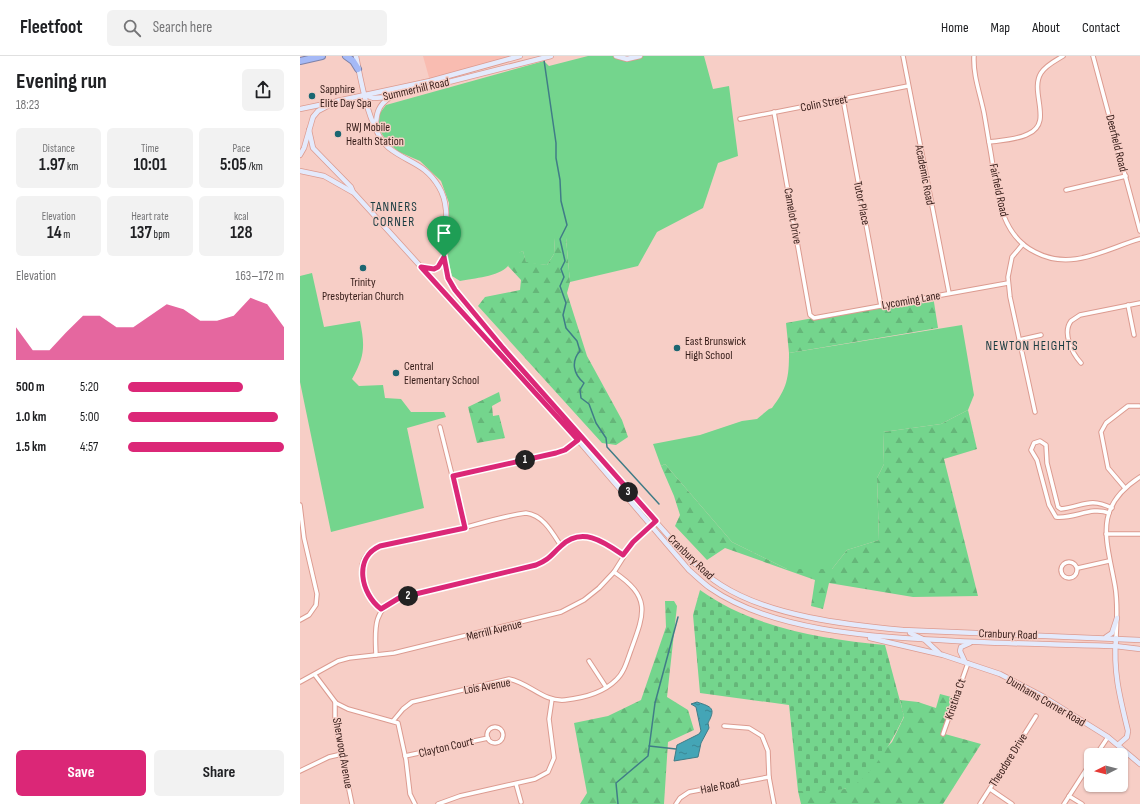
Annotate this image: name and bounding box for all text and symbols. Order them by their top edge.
search box [107,10,387,46]
text: Fleetfoot [20,16,83,39]
icon: search [121,17,143,39]
text: Search here [153,18,212,37]
text: Home [941,19,969,36]
text: Map [991,19,1010,36]
text: About [1032,19,1060,36]
text: Contact [1082,19,1120,36]
text: Evening run [16,68,107,95]
button: share [242,69,284,111]
street label: Summerhill Road [382,75,451,104]
place label: Sapphire Elite Day Spa [320,82,372,111]
marker: Sapphire Elite Day Spa [307,91,317,101]
street label: Colin Street [799,92,849,115]
text: 18:23 [16,97,40,113]
street label: Deerfield Road [1102,113,1131,173]
place label: RWJ Mobile Health Station [346,120,404,149]
marker: RWJ Mobile Health Station [333,129,343,139]
text: Distance [42,142,75,155]
text: Time [141,142,159,155]
text: Pace [233,142,250,155]
street label: Academic Road [911,143,938,206]
text: 1.97 [39,155,65,175]
text: 10:01 [133,155,167,175]
text: 5:05 [220,155,247,175]
text: km [65,160,78,173]
text: /km [247,160,263,173]
street label: Fairfield Road [986,162,1011,218]
street label: Tutor Place [850,180,873,226]
street label: Camelot Drive [780,187,805,245]
district label: TANNERS CORNER [370,199,418,230]
text: Elevation [42,210,76,223]
text: Heart rate [131,210,169,223]
text: kcal [234,210,249,223]
pin [427,216,461,257]
icon: arrive [433,222,455,244]
text: 14 [47,223,62,243]
text: 137 [130,223,152,243]
text: 128 [230,223,252,243]
text: m [62,228,70,241]
text: bpm [152,228,170,241]
marker: Trinity Presbyterian Church [358,263,368,273]
text: Elevation [16,268,56,284]
text: 163–172 m [236,268,284,284]
place label: Trinity Presbyterian Church [322,275,404,304]
street label: Lycoming Lane [881,288,942,313]
place label: East Brunswick High School [685,334,746,363]
district label: NEWTON HEIGHTS [985,338,1079,354]
marker: East Brunswick High School [672,343,682,353]
place label: Central Elementary School [404,359,479,388]
marker: Central Elementary School [391,368,401,378]
text: 500 m [16,379,45,395]
text: 5:20 [80,379,99,395]
text: 1.0 km [16,409,46,425]
text: 5:00 [80,409,99,425]
text: 1.5 km [16,439,46,455]
text: 4:57 [80,439,98,455]
pin: 1 [515,450,535,470]
text: 1 [523,453,527,466]
pin: 3 [618,482,638,502]
text: 3 [626,485,630,498]
street label: Cranbury Road [664,532,717,583]
pin: 2 [398,586,418,606]
text: 2 [406,589,410,602]
street label: Merrill Avenue [465,616,524,645]
street label: Cranbury Road [978,626,1038,643]
street label: Dunhams Corner Road [1003,673,1088,730]
street label: Lois Avenue [463,675,512,698]
street label: Kristina Ct [941,676,970,722]
street label: Sherwood Avenue [329,717,356,790]
street label: Theodore Drive [986,730,1031,790]
street label: Clayton Court [417,734,475,761]
north arrow [1084,748,1128,792]
map controls [1084,748,1128,792]
button: Save [16,750,146,796]
button: Share [154,750,284,796]
street label: Hale Road [699,775,741,798]

